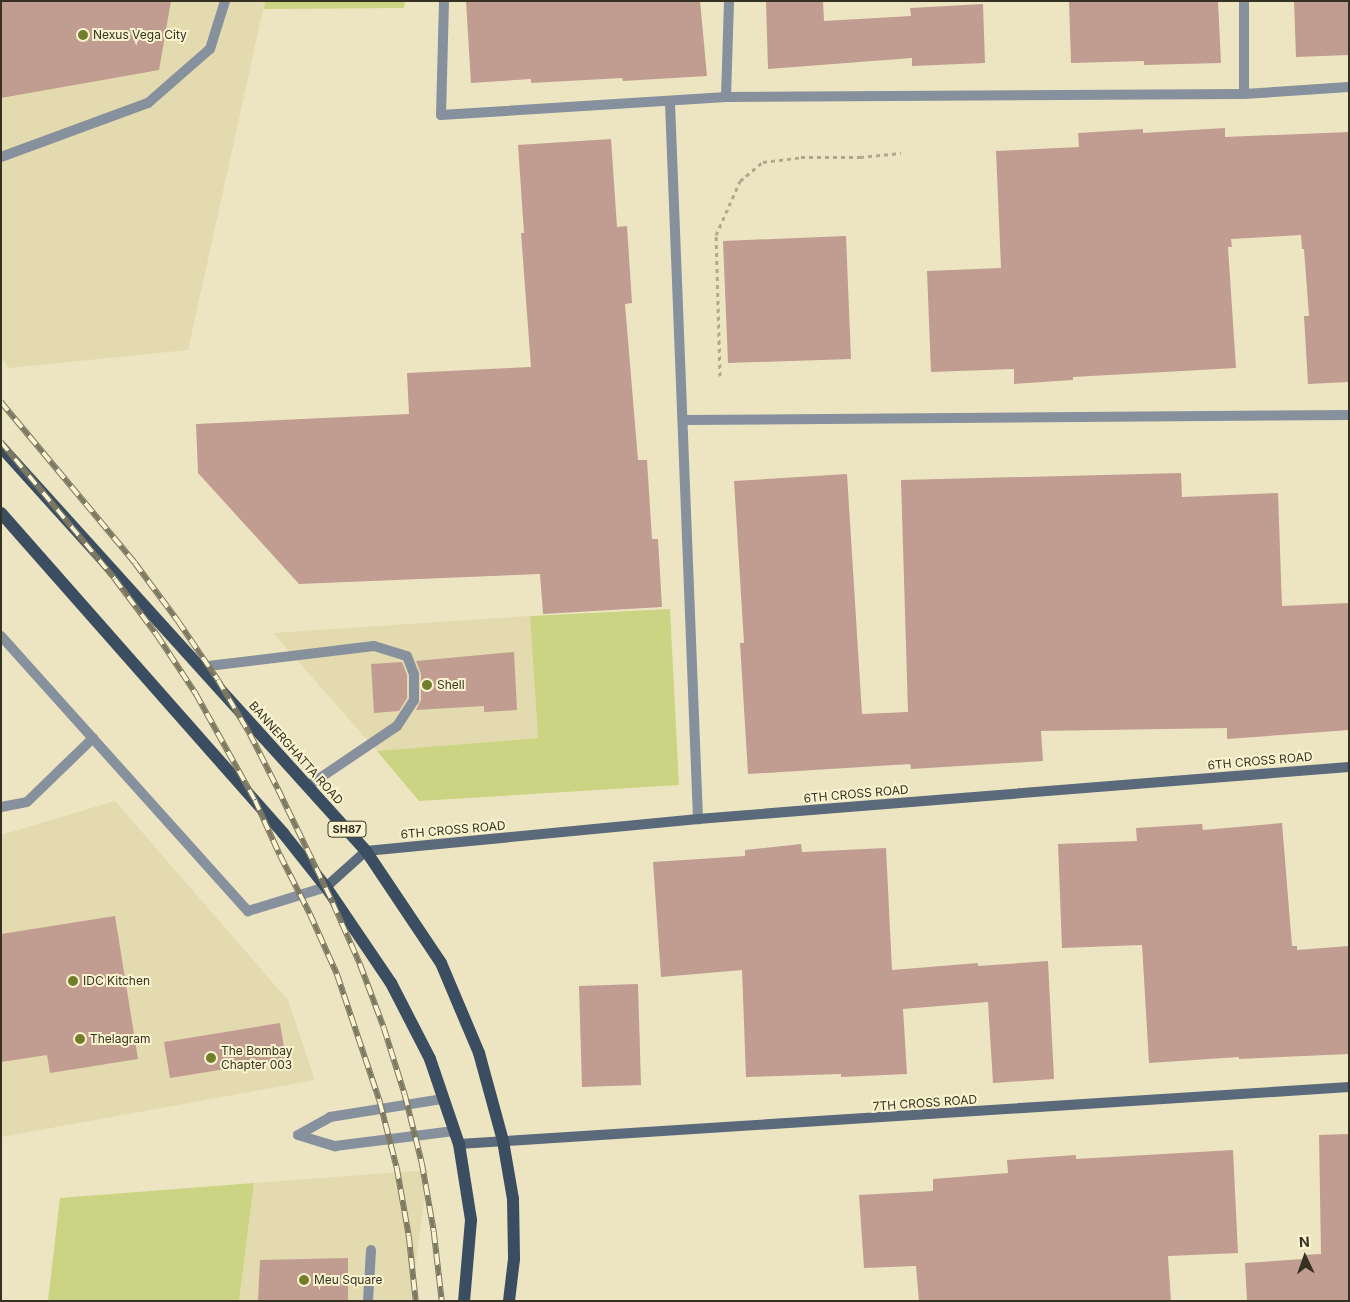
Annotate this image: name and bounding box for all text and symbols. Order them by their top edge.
place label: Nexus Vega City [93,28,187,42]
marker: Nexus Vega City [77,29,89,41]
place label: Shell [437,678,465,692]
marker: Shell [421,679,433,691]
street label: BANNERGHATTA ROAD [246,698,346,808]
street label: 6TH CROSS ROAD [1207,749,1313,773]
street label: 6TH CROSS ROAD [803,782,909,806]
street label: 6TH CROSS ROAD [400,818,506,842]
road number: SH87 [327,821,367,838]
place label: IDC Kitchen [83,974,150,988]
marker: IDC Kitchen [67,975,79,987]
place label: Thelagram [90,1032,151,1046]
marker: Thelagram [74,1033,86,1045]
place label: The Bombay Chapter 003 [221,1044,293,1072]
marker: The Bombay Chapter 003 [205,1052,217,1064]
street label: 7TH CROSS ROAD [872,1092,978,1114]
north arrow [1280,1232,1330,1282]
text: N [1298,1233,1310,1250]
place label: Meu Square [314,1273,383,1287]
marker: Meu Square [298,1274,310,1286]

